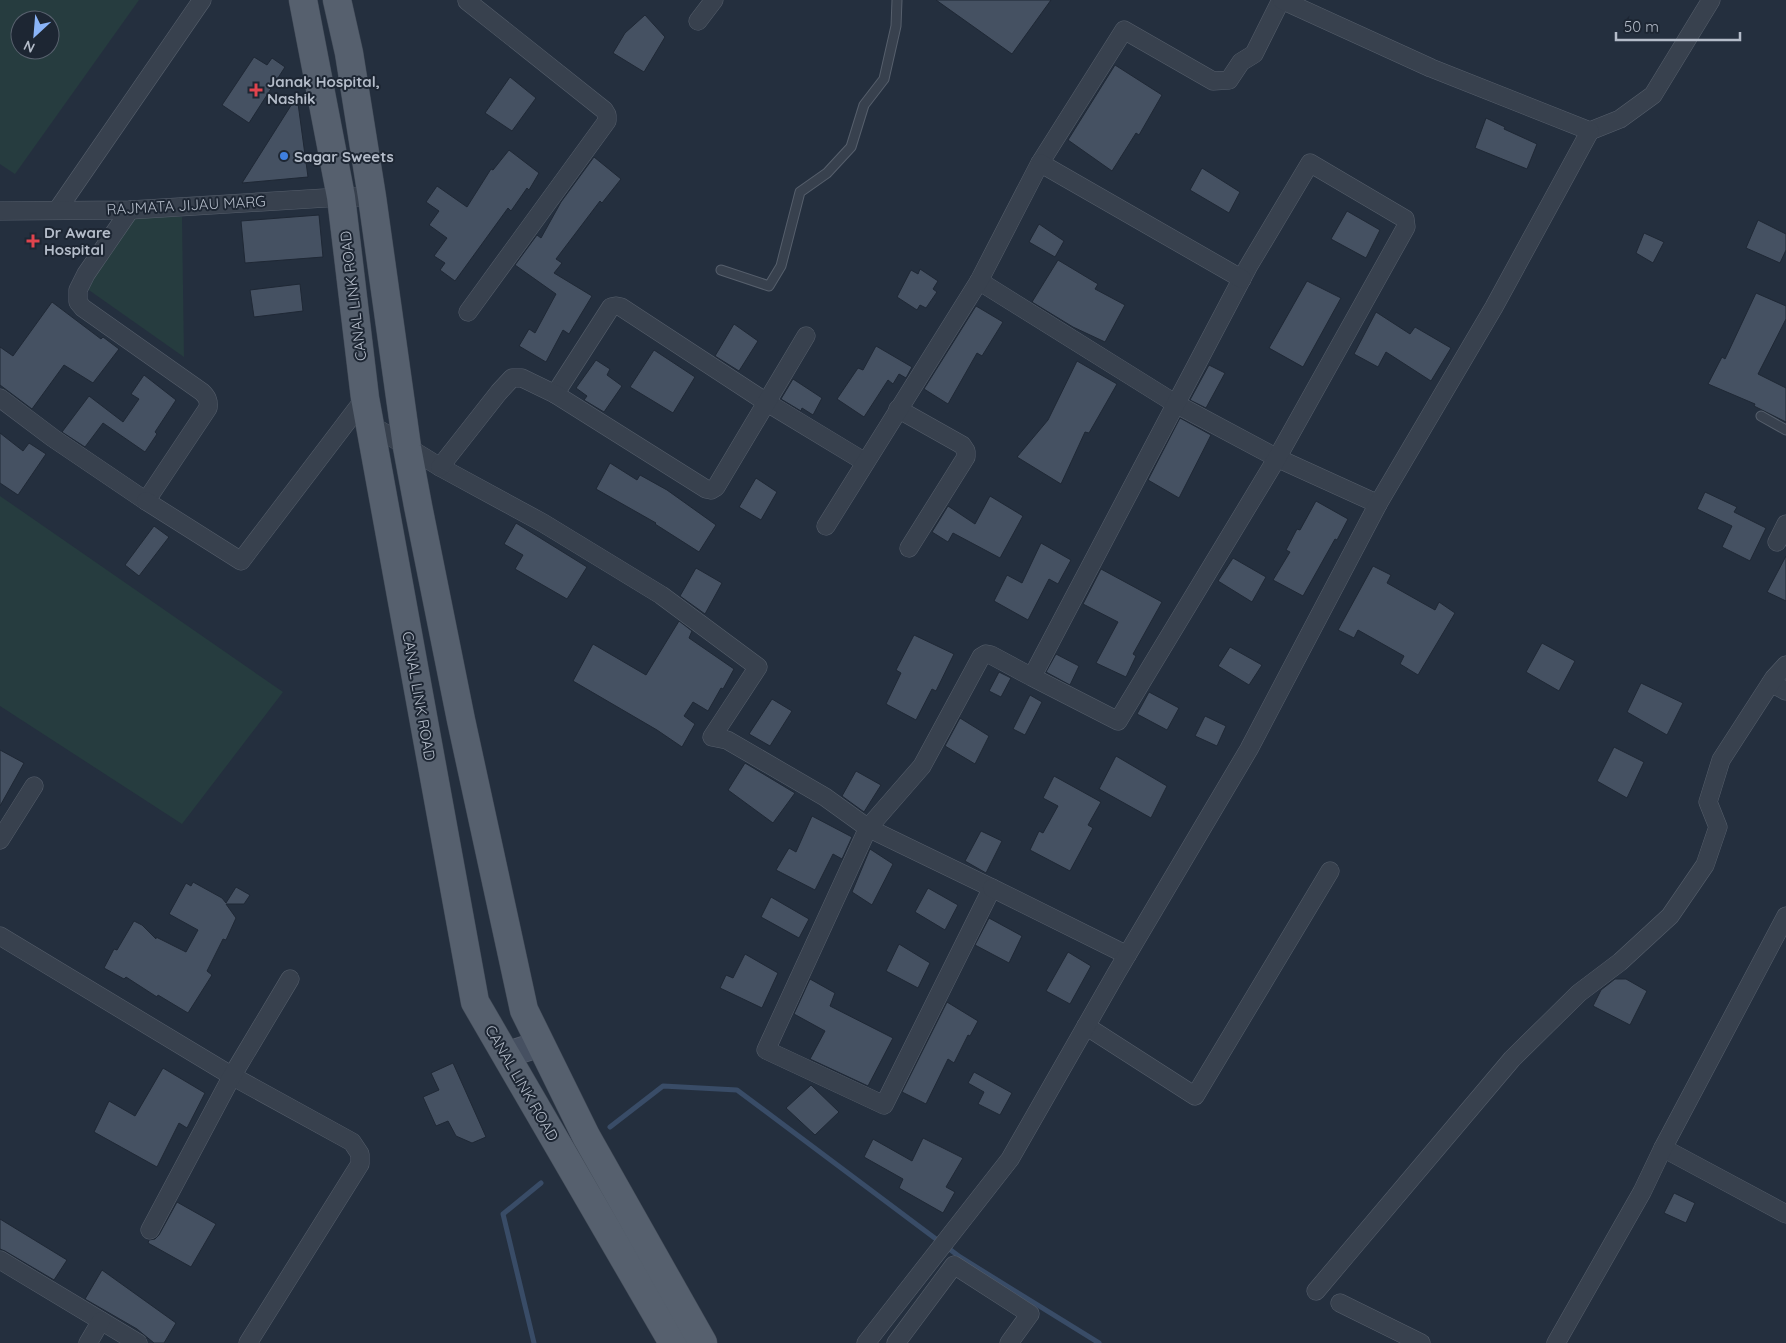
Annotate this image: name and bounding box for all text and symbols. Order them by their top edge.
north arrow [10,10,60,60]
scale bar [1616,10,1740,42]
text: 50 m [1624,17,1659,36]
text: N [21,36,38,57]
place label: Janak Hospital, Nashik [267,72,380,108]
marker: Janak Hospital, Nashik [249,83,263,97]
place label: Sagar Sweets [294,147,394,166]
marker: Sagar Sweets [278,150,290,162]
street label: RAJMATA JIJAU MARG [106,191,266,219]
place label: Dr Aware Hospital [44,223,111,259]
street label: CANAL LINK ROAD [336,230,370,362]
marker: Dr Aware Hospital [26,234,40,248]
street label: CANAL LINK ROAD [398,630,440,762]
street label: CANAL LINK ROAD [481,1022,563,1145]

